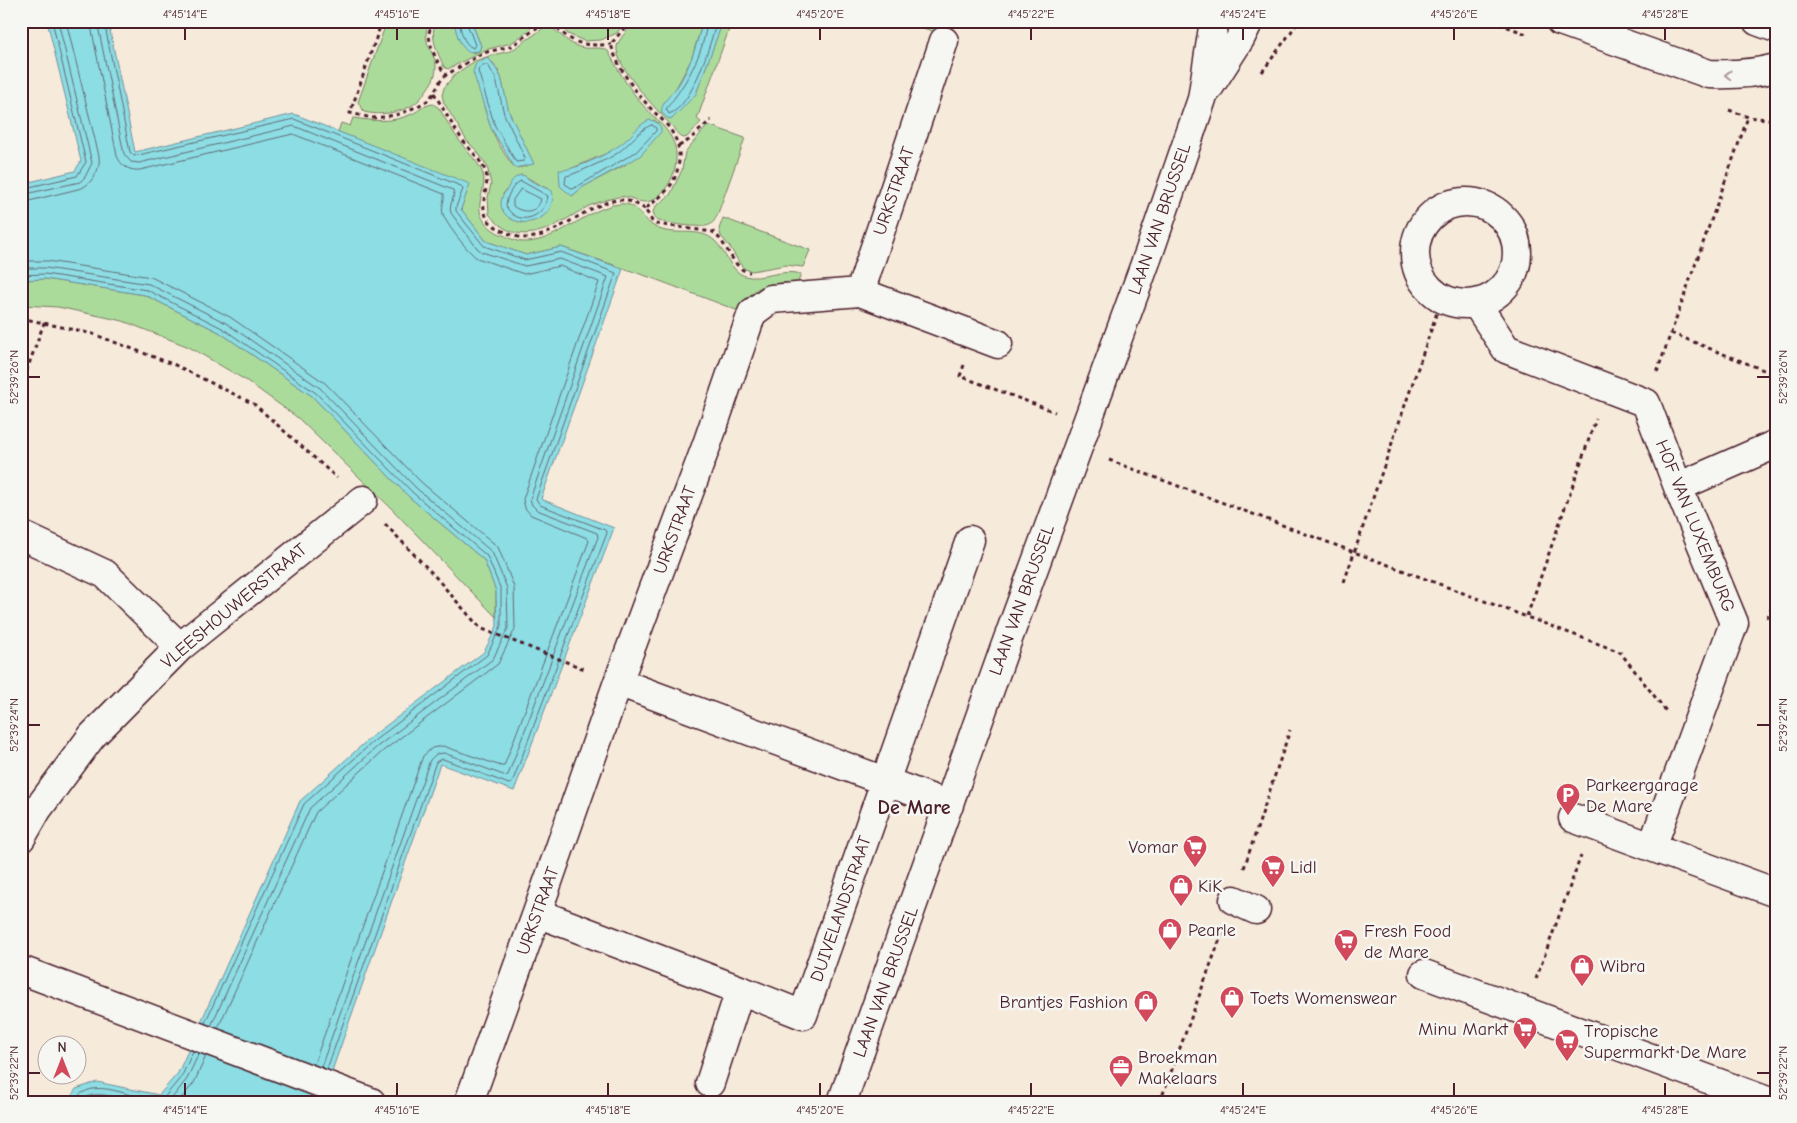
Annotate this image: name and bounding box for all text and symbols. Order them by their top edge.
text: 4°45'14"E [163,7,207,21]
text: 4°45'16"E [374,7,420,21]
text: 4°45'18"E [586,7,630,21]
text: 4°45'20"E [796,7,844,21]
text: 4°45'22"E [1008,7,1054,21]
text: 4°45'24"E [1220,7,1266,21]
text: 4°45'26"E [1431,7,1477,21]
text: 4°45'28"E [1642,7,1688,21]
one-way arrow [1723,70,1731,80]
street label: LAAN VAN BRUSSEL [1124,141,1196,297]
street label: URKSTRAAT [869,143,919,238]
text: 52°39'26"N [7,350,21,404]
text: 52°39'26"N [1776,350,1790,404]
street label: HOF VAN LUXEMBURG [1651,437,1739,615]
street label: URKSTRAAT [649,482,701,577]
street label: LAAN VAN BRUSSEL [985,522,1059,678]
street label: VLEESHOUWERSTRAAT [157,539,312,673]
text: 52°39'24"N [7,698,21,752]
text: 52°39'24"N [1776,698,1790,752]
place label: Parkeergarage De Mare [1586,775,1698,817]
parking icon: Parkeergarage De Mare [1555,782,1581,816]
district label: De Mare [878,796,951,819]
street label: DUIVELANDSTRAAT [806,833,876,985]
supermarket icon: Vomar [1182,834,1208,868]
place label: Vomar [1129,837,1179,858]
supermarket icon: Lidl [1260,854,1286,888]
place label: Lidl [1290,857,1317,878]
street label: URKSTRAAT [512,863,564,958]
shop icon: KiK [1168,873,1194,907]
place label: KiK [1198,876,1222,897]
street label: LAAN VAN BRUSSEL [849,904,923,1060]
shop icon: Pearle [1157,917,1183,951]
place label: Pearle [1188,920,1236,941]
place label: Fresh Food de Mare [1364,921,1451,963]
supermarket icon: Fresh Food de Mare [1333,928,1359,962]
shop icon: Wibra [1569,953,1595,987]
place label: Wibra [1600,956,1645,977]
shop icon: Toets Womenswear [1219,985,1245,1019]
place label: Toets Womenswear [1250,988,1397,1009]
shop icon: Brantjes Fashion [1133,989,1159,1023]
place label: Brantjes Fashion [1000,992,1128,1013]
supermarket icon: Minu Markt [1512,1016,1538,1050]
place label: Minu Markt [1418,1019,1509,1040]
place label: Tropische Supermarkt De Mare [1584,1021,1747,1063]
supermarket icon: Tropische Supermarkt De Mare [1554,1028,1580,1062]
north arrow [38,1036,88,1086]
text: N [57,1039,67,1056]
text: 52°39'22"N [7,1046,21,1100]
text: 52°39'22"N [1776,1046,1790,1100]
place label: Broekman Makelaars [1138,1047,1217,1089]
office icon: Broekman Makelaars [1108,1054,1134,1088]
text: 4°45'14"E [163,1103,207,1117]
text: 4°45'16"E [374,1103,420,1117]
text: 4°45'18"E [586,1103,630,1117]
text: 4°45'20"E [796,1103,844,1117]
text: 4°45'22"E [1008,1103,1054,1117]
text: 4°45'24"E [1220,1103,1266,1117]
text: 4°45'26"E [1431,1103,1477,1117]
text: 4°45'28"E [1642,1103,1688,1117]

